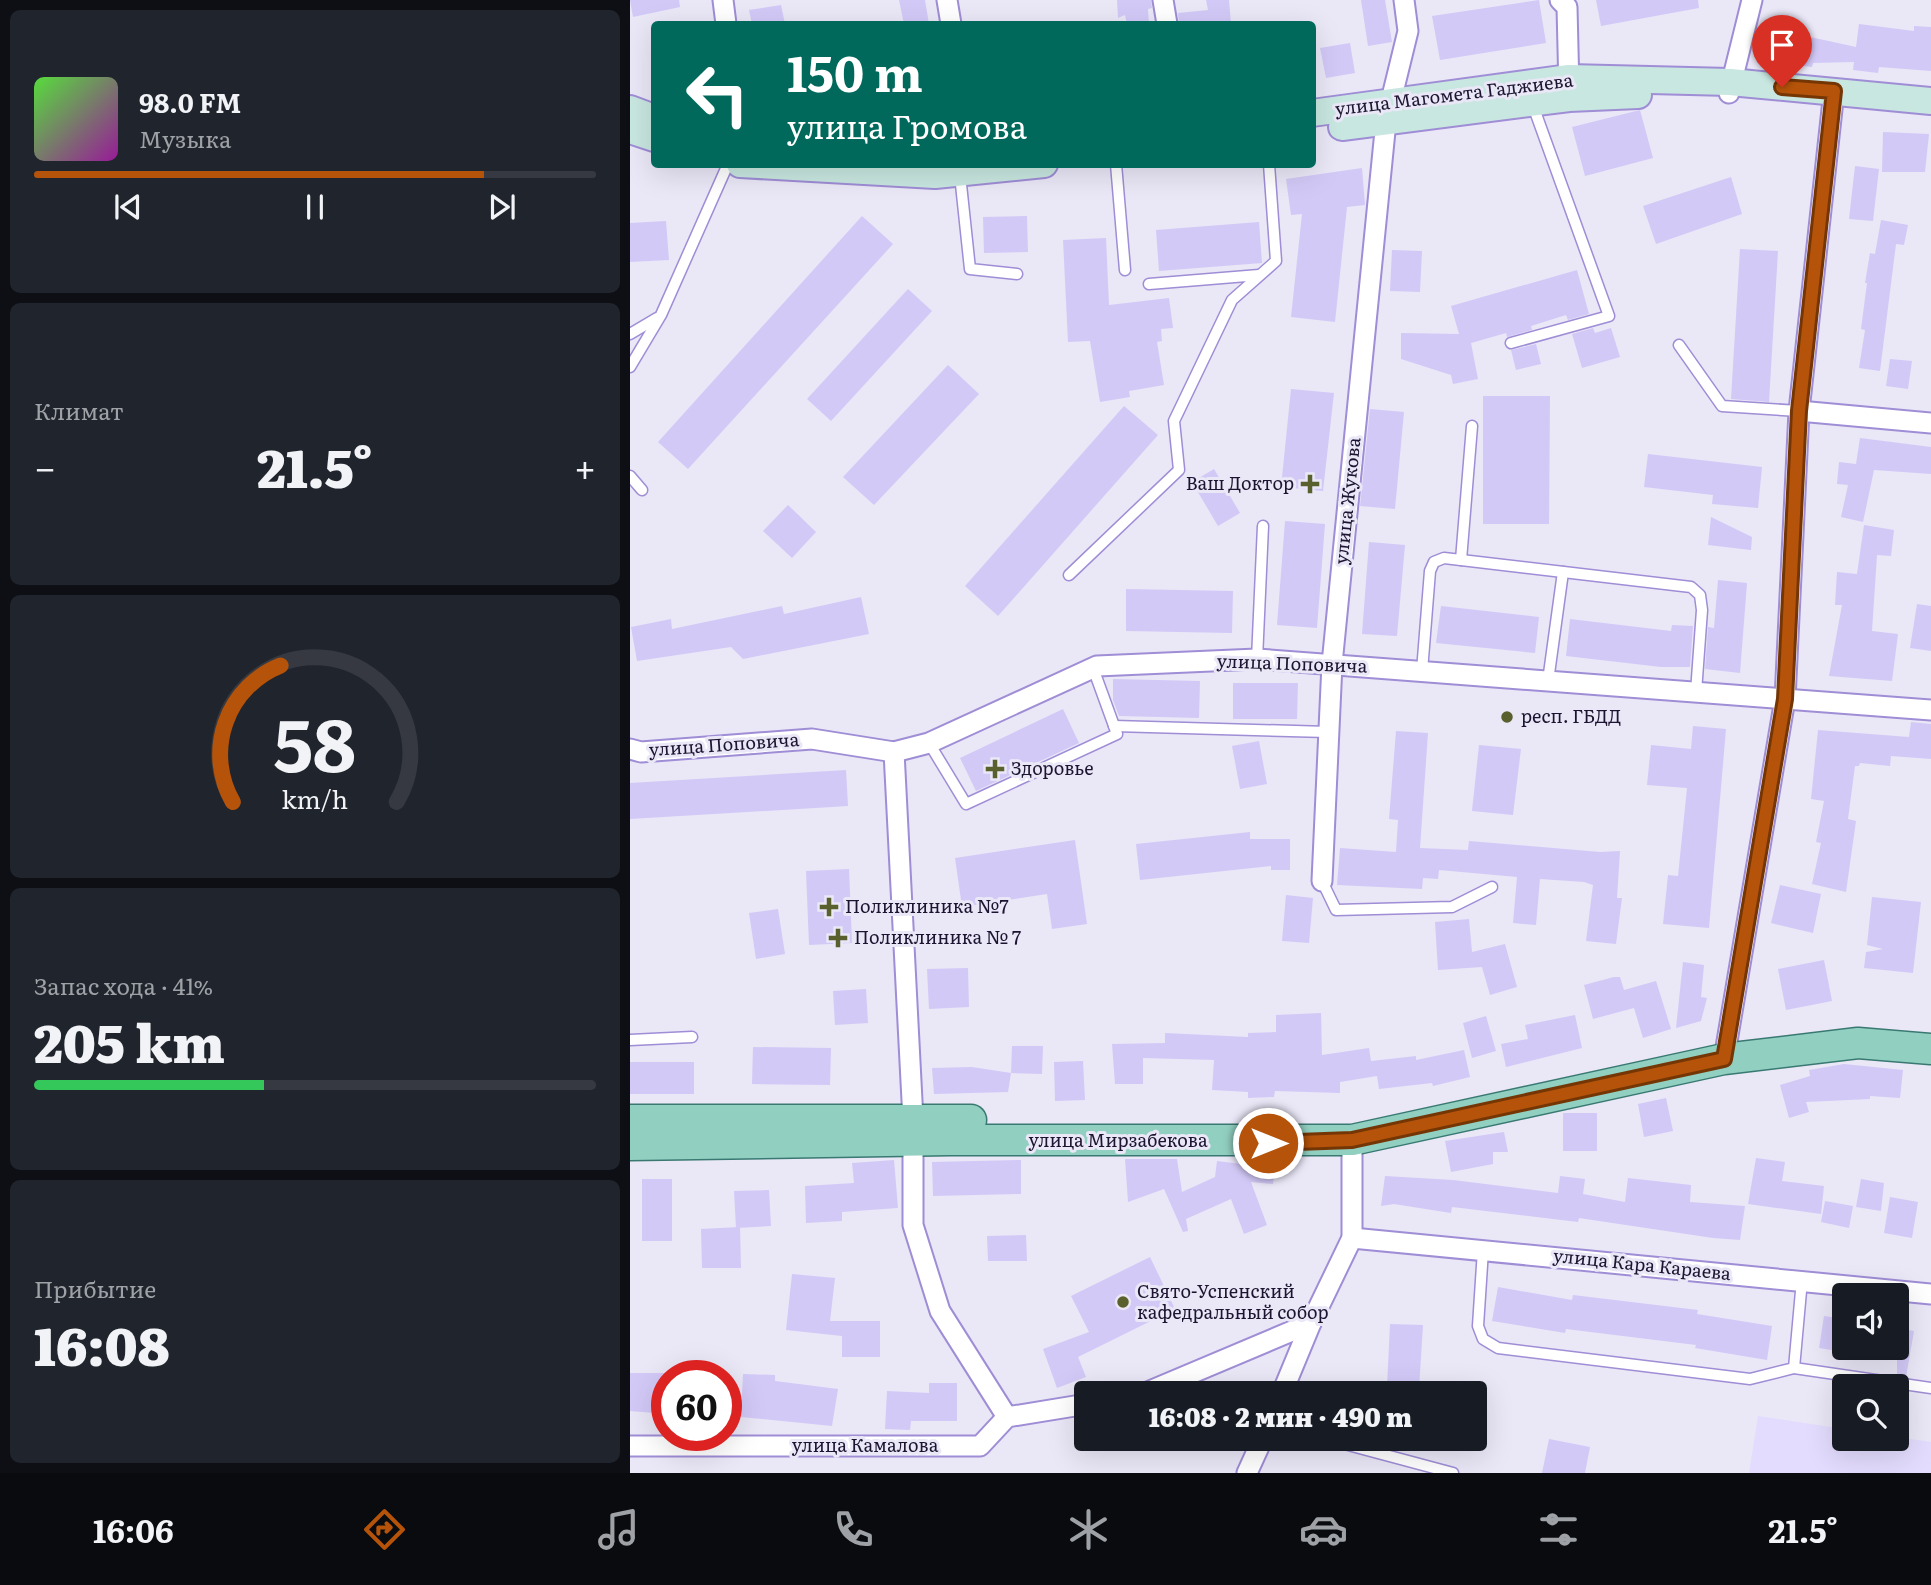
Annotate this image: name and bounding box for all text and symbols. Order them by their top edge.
pin [1752,15,1812,87]
icon: arrive [1763,26,1801,64]
text: 150 m [787,34,923,107]
icon: left [672,49,763,140]
street label: улица Магомета Гаджиева [1333,65,1575,122]
text: 98.0 FM [139,82,241,121]
text: улица Громова [787,101,1027,149]
text: Музыка [139,121,231,155]
icon: previous [109,188,147,226]
icon: pause [296,188,334,226]
icon: next [483,188,521,226]
text: Климат [34,393,124,427]
text: 21.5° [257,427,373,504]
street label: улица Жукова [1326,436,1367,566]
text: − [34,437,56,494]
text: + [574,437,596,494]
place label: Ваш Доктор [1186,469,1294,496]
marker: Ваш Доктор [1300,474,1320,494]
street label: улица Поповича [1216,646,1368,679]
text: 58 [274,687,356,795]
place label: респ. ГБДД [1521,702,1621,729]
marker: респ. ГБДД [1499,709,1515,725]
street label: улица Поповича [648,725,800,762]
place label: Здоровье [1011,754,1094,781]
marker: Здоровье [985,759,1005,779]
text: km/h [282,780,348,817]
place label: Поликлиника №7 [845,892,1009,919]
marker: Поликлиника №7 [819,897,839,917]
place label: Поликлиника № 7 [854,923,1021,950]
marker: Поликлиника № 7 [828,928,848,948]
text: Запас хода · 41% [34,968,213,1002]
text: 205 km [34,1002,225,1079]
position arrow [1231,1106,1305,1180]
street label: улица Мирзабекова [1028,1126,1208,1153]
street label: улица Кара Караева [1552,1241,1733,1286]
text: Прибытие [34,1271,156,1305]
place label: Свято-Успенский кафедральный собор [1137,1277,1329,1325]
map controls [1832,1283,1909,1451]
button: sound [1832,1283,1909,1360]
marker: Свято-Успенский кафедральный собор [1115,1294,1131,1310]
text: 16:08 [34,1305,170,1382]
speed limit sign: 60 [651,1360,742,1451]
button: search [1832,1374,1909,1451]
text: 16:08 · 2 мин · 490 m [1149,1396,1412,1435]
street label: улица Камалова [792,1431,939,1458]
text: 16:06 [93,1505,174,1553]
icon: directions [360,1505,409,1554]
icon: music [594,1505,643,1554]
icon: phone [829,1505,878,1554]
icon: climate [1064,1505,1113,1554]
icon: car [1299,1505,1348,1554]
icon: filters [1534,1505,1583,1554]
text: 21.5° [1768,1505,1838,1553]

